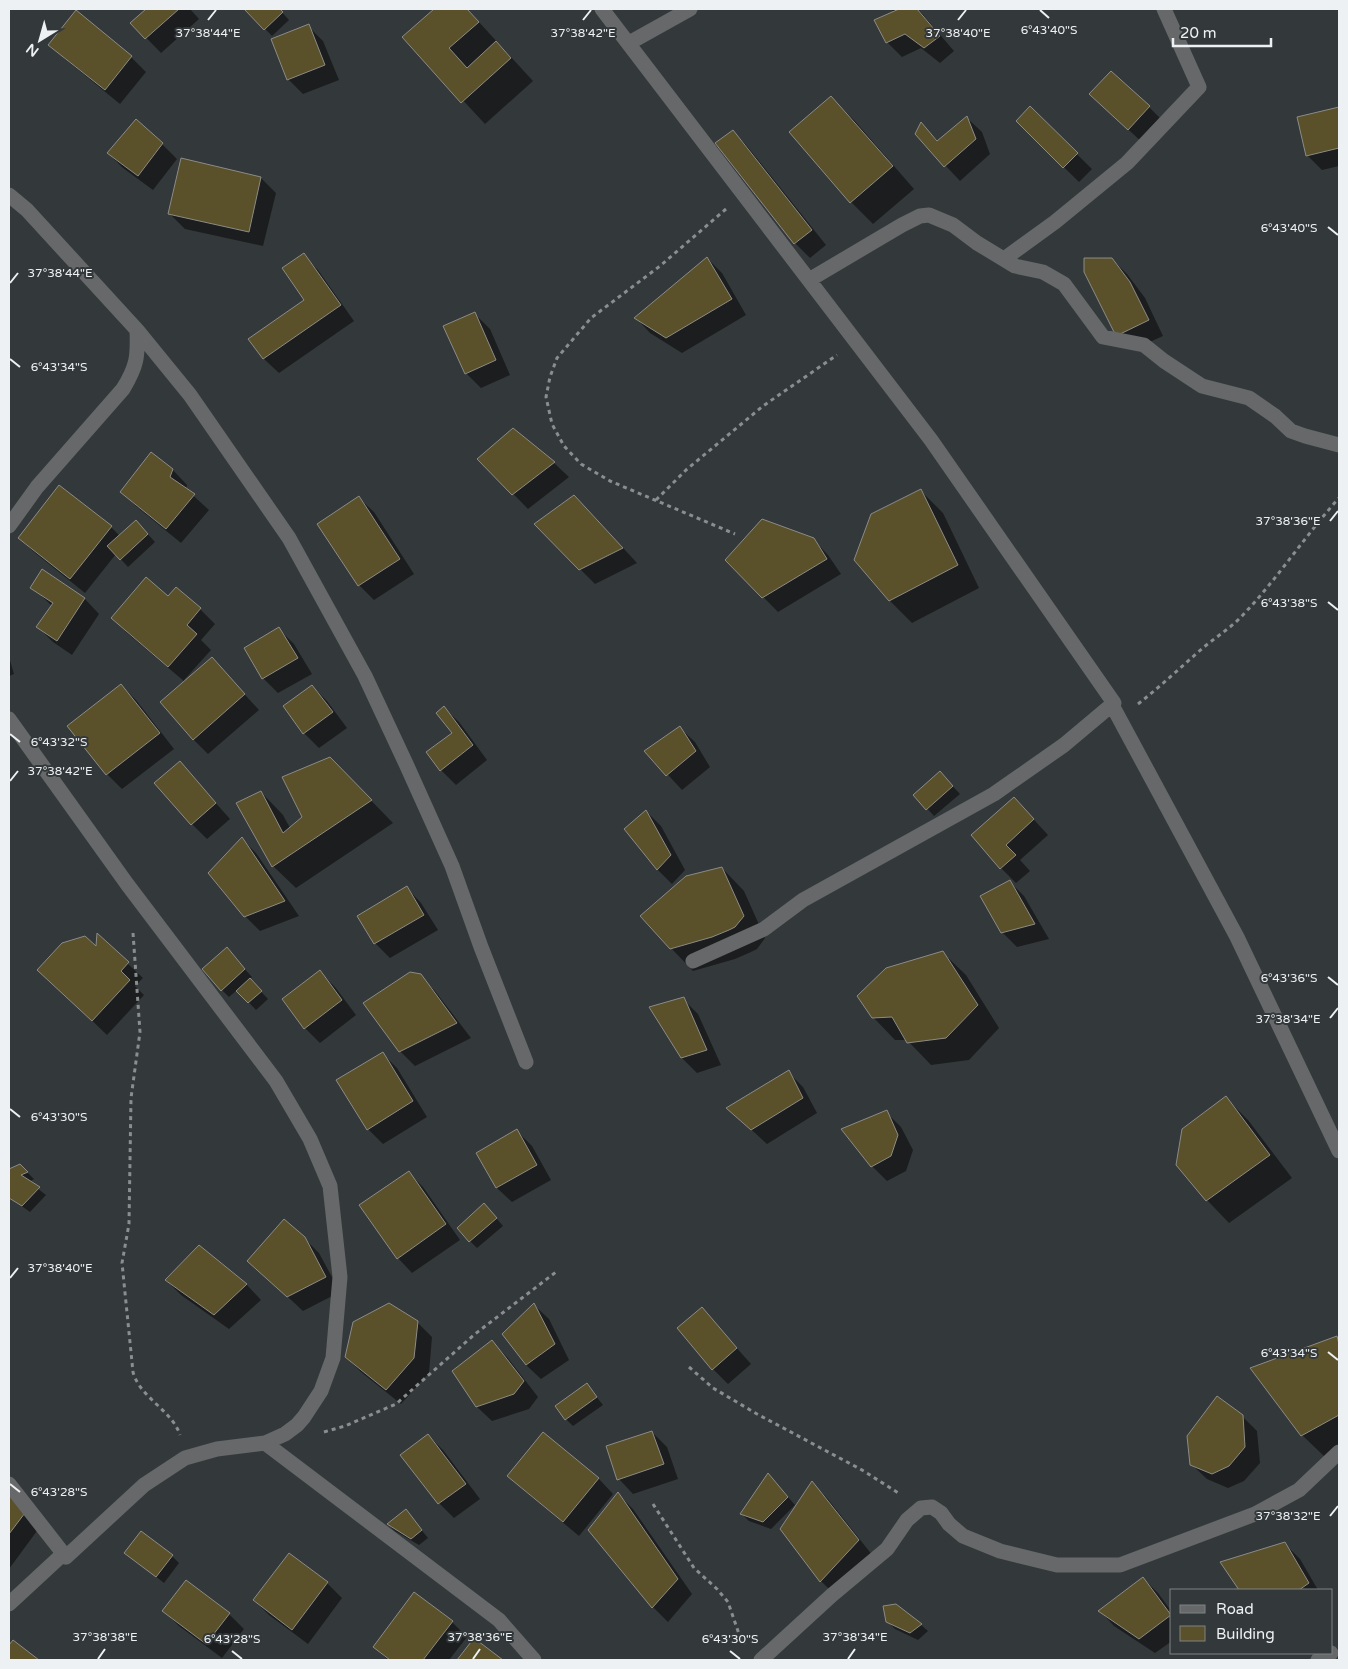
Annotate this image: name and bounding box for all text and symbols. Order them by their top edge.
north arrow [15,15,65,65]
scale bar [1173,15,1270,47]
text: 6°43'40"S [1021,23,1077,37]
text: 20 m [1180,24,1217,42]
text: 37°38'44"E [175,26,241,40]
text: 37°38'42"E [550,26,616,40]
text: 37°38'40"E [925,26,991,40]
text: N [23,40,42,60]
text: 6°43'40"S [1261,221,1317,235]
text: 37°38'44"E [27,266,93,280]
text: 6°43'34"S [31,360,87,374]
text: 37°38'36"E [1255,514,1321,528]
text: 6°43'38"S [1261,596,1317,610]
text: 6°43'32"S [31,735,87,749]
text: 37°38'42"E [27,764,93,778]
text: 6°43'36"S [1261,971,1317,985]
text: 37°38'34"E [1255,1012,1321,1026]
text: 6°43'30"S [31,1110,87,1124]
text: 37°38'40"E [27,1261,93,1275]
text: 6°43'34"S [1261,1346,1317,1360]
text: 6°43'28"S [31,1485,87,1499]
text: 37°38'32"E [1255,1509,1321,1523]
legend [1170,1589,1333,1654]
text: Road [1216,1600,1254,1618]
text: Building [1216,1625,1275,1643]
text: 37°38'38"E [72,1630,138,1644]
text: 37°38'36"E [447,1630,513,1644]
text: 37°38'34"E [822,1630,888,1644]
text: 6°43'28"S [204,1632,260,1646]
text: 6°43'30"S [702,1632,758,1646]

